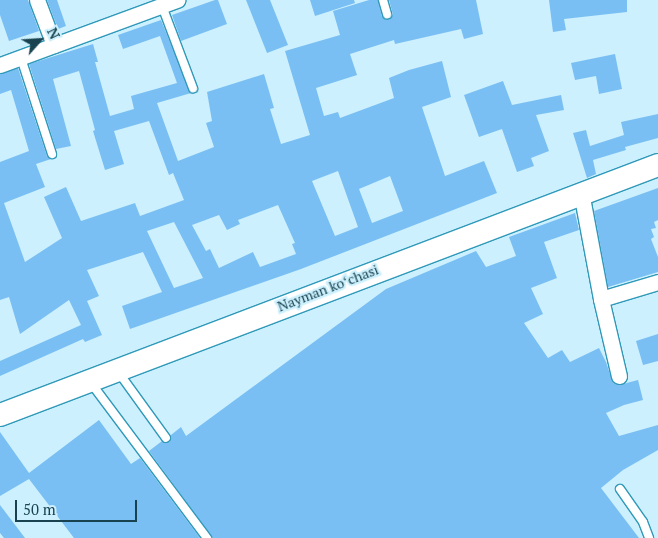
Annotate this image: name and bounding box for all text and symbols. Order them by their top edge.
north arrow [15,15,65,65]
text: N [43,24,65,42]
street label: Nayman koʻchasi [275,261,381,315]
scale bar [18,490,140,522]
text: 50 m [23,499,56,519]

